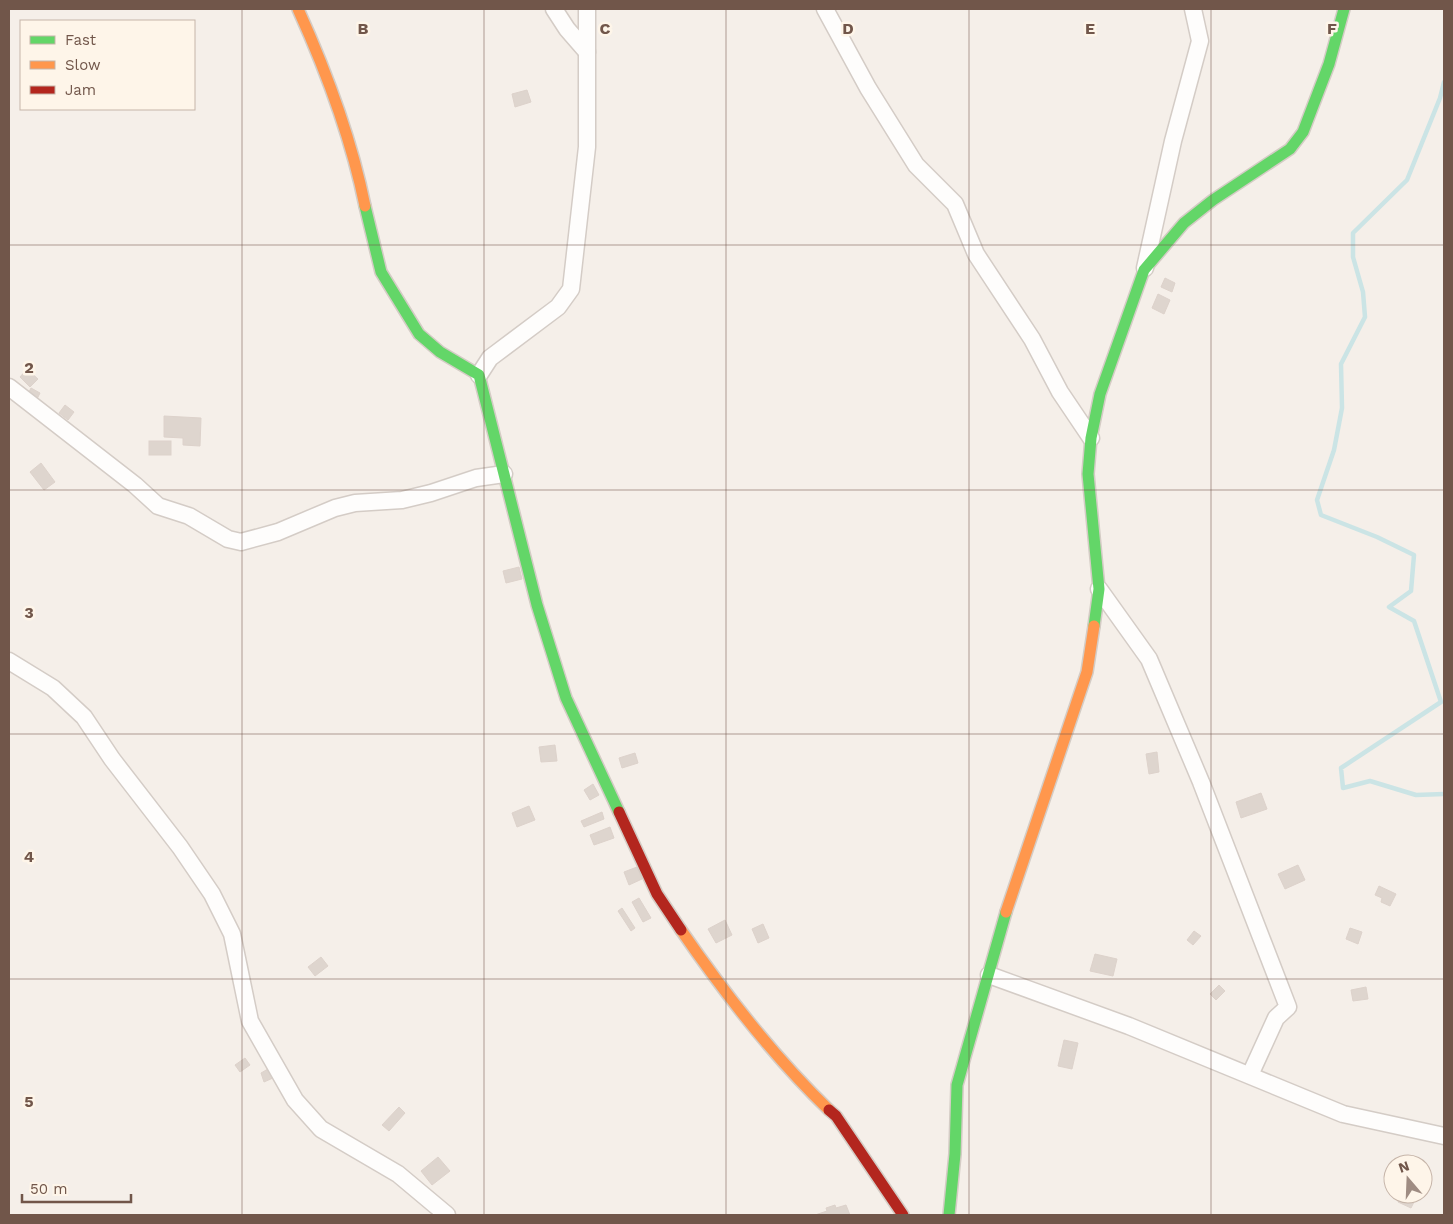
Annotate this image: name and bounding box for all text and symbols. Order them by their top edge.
text: B [358,19,369,38]
text: C [600,19,611,38]
text: D [842,19,854,38]
text: E [1085,19,1095,38]
text: F [1327,19,1337,38]
legend [20,20,195,110]
text: Fast [65,31,97,49]
text: Slow [65,56,101,74]
text: Jam [65,81,96,99]
text: 2 [24,358,34,377]
text: 3 [24,603,34,622]
text: 4 [24,847,34,866]
text: 5 [24,1092,34,1111]
north arrow [1383,1154,1433,1204]
text: N [1396,1157,1411,1176]
scale bar [22,1172,131,1204]
text: 50 m [30,1180,67,1198]

